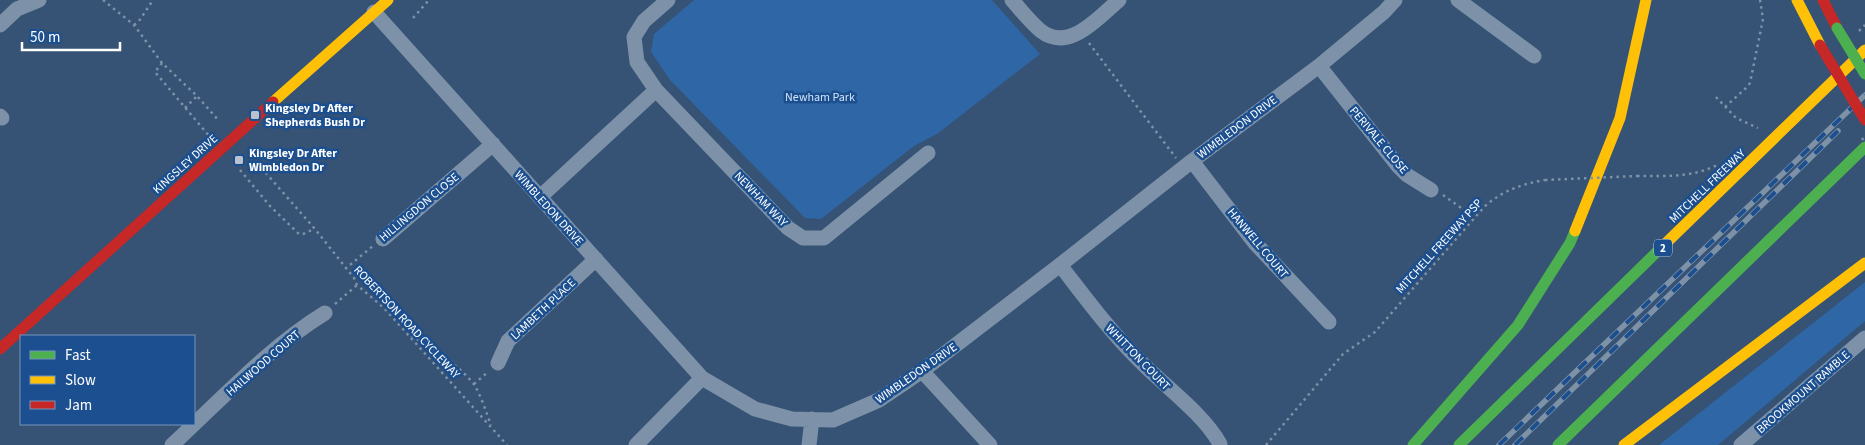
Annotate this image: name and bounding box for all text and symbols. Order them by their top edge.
scale bar [22,20,120,52]
text: 50 m [30,27,60,48]
park label: Newham Park [785,89,855,106]
street label: WIMBLEDON DRIVE [1194,92,1281,163]
place label: Kingsley Dr After Shepherds Bush Dr [265,100,365,131]
street label: PERIVALE CLOSE [1345,103,1412,178]
marker: Kingsley Dr After Shepherds Bush Dr [249,109,261,121]
street label: KINGSLEY DRIVE [149,131,221,198]
place label: Kingsley Dr After Wimbledon Dr [249,145,337,176]
street label: MITCHELL FREEWAY [1665,145,1749,227]
marker: Kingsley Dr After Wimbledon Dr [233,154,245,166]
street label: WIMBLEDON DRIVE [510,167,587,250]
street label: NEWHAM WAY [730,168,791,231]
street label: HILLINGDON CLOSE [376,169,463,246]
street label: MITCHELL FREEWAY PSP [1392,195,1487,297]
street label: HANWELL COURT [1223,204,1293,283]
road number: 2 [1654,240,1672,256]
street label: ROBERTSON ROAD CYCLEWAY [350,262,464,383]
street label: LAMBETH PLACE [507,275,580,344]
street label: WHITTON COURT [1102,320,1174,395]
street label: HAILWOOD COURT [223,326,304,400]
legend [20,335,195,425]
street label: WIMBLEDON DRIVE [872,339,960,408]
text: Fast [65,345,91,366]
street label: BROOKMOUNT RAMBLE [1753,347,1854,438]
text: Slow [65,370,96,391]
text: Jam [65,395,92,416]

